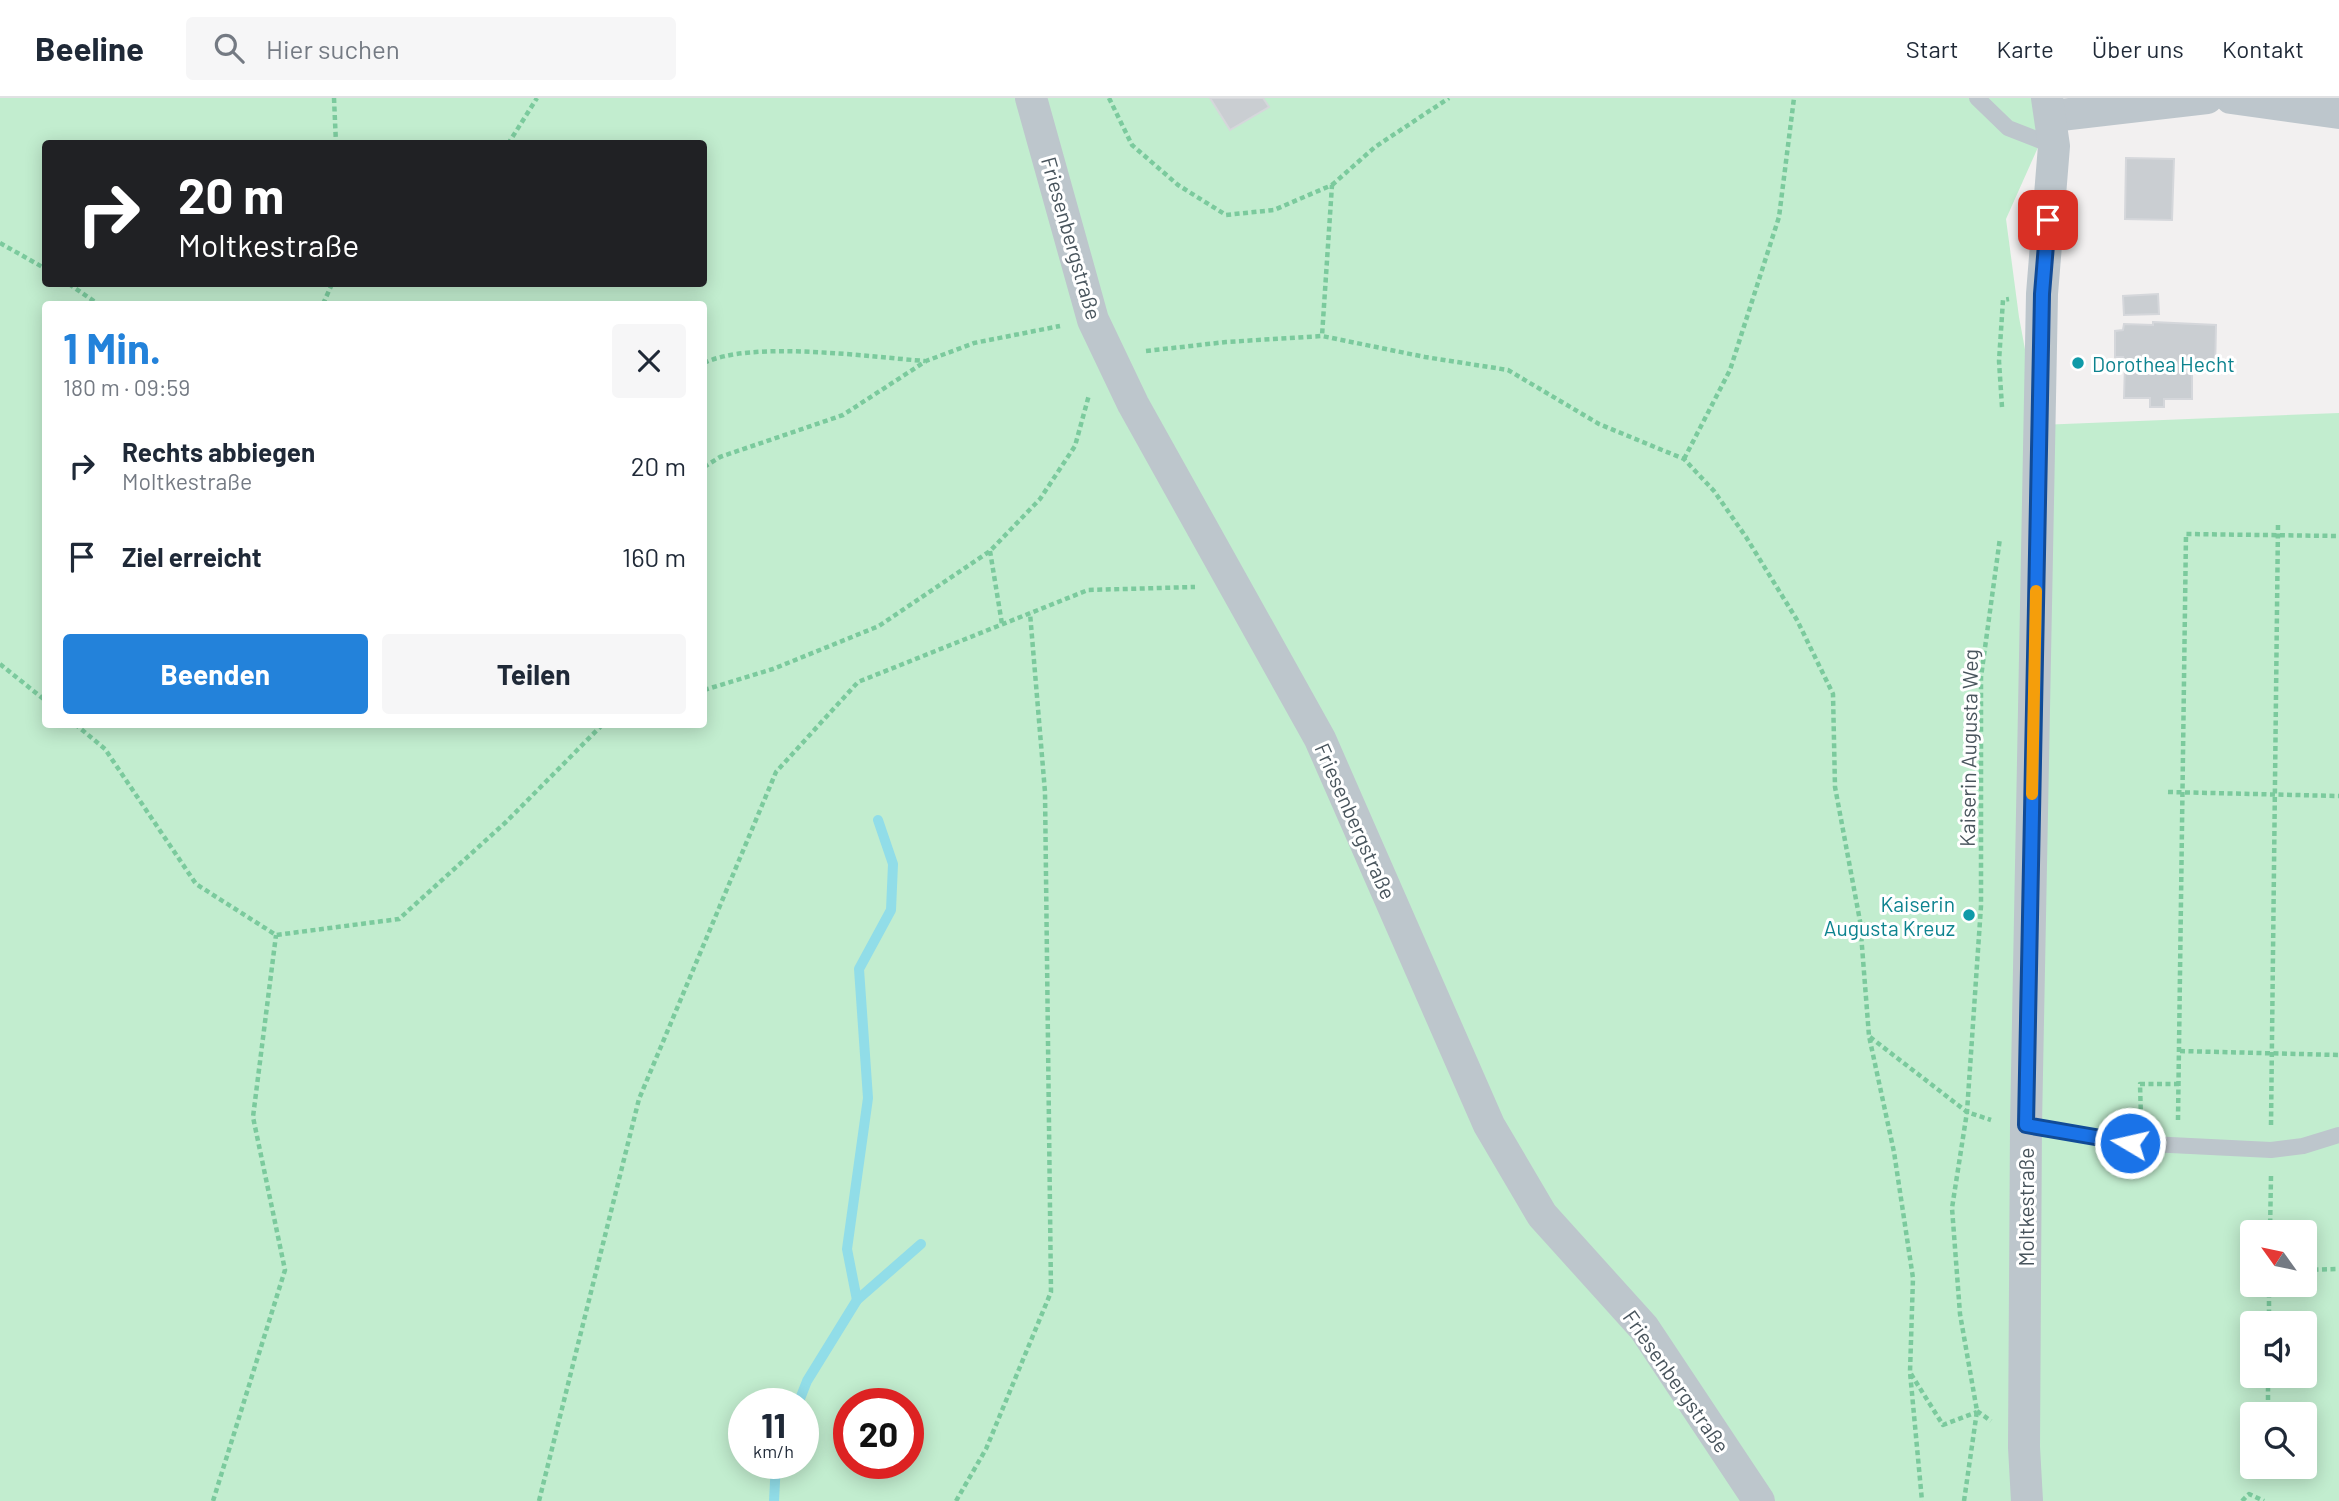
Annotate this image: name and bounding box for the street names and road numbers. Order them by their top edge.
street label: Friesenbergstraße [1037,154,1107,322]
street label: Kaiserin Augusta Weg [1954,649,1982,847]
street label: Friesenbergstraße [1310,739,1402,903]
street label: Moltkestraße [2013,1147,2038,1267]
street label: Friesenbergstraße [1619,1305,1735,1457]

